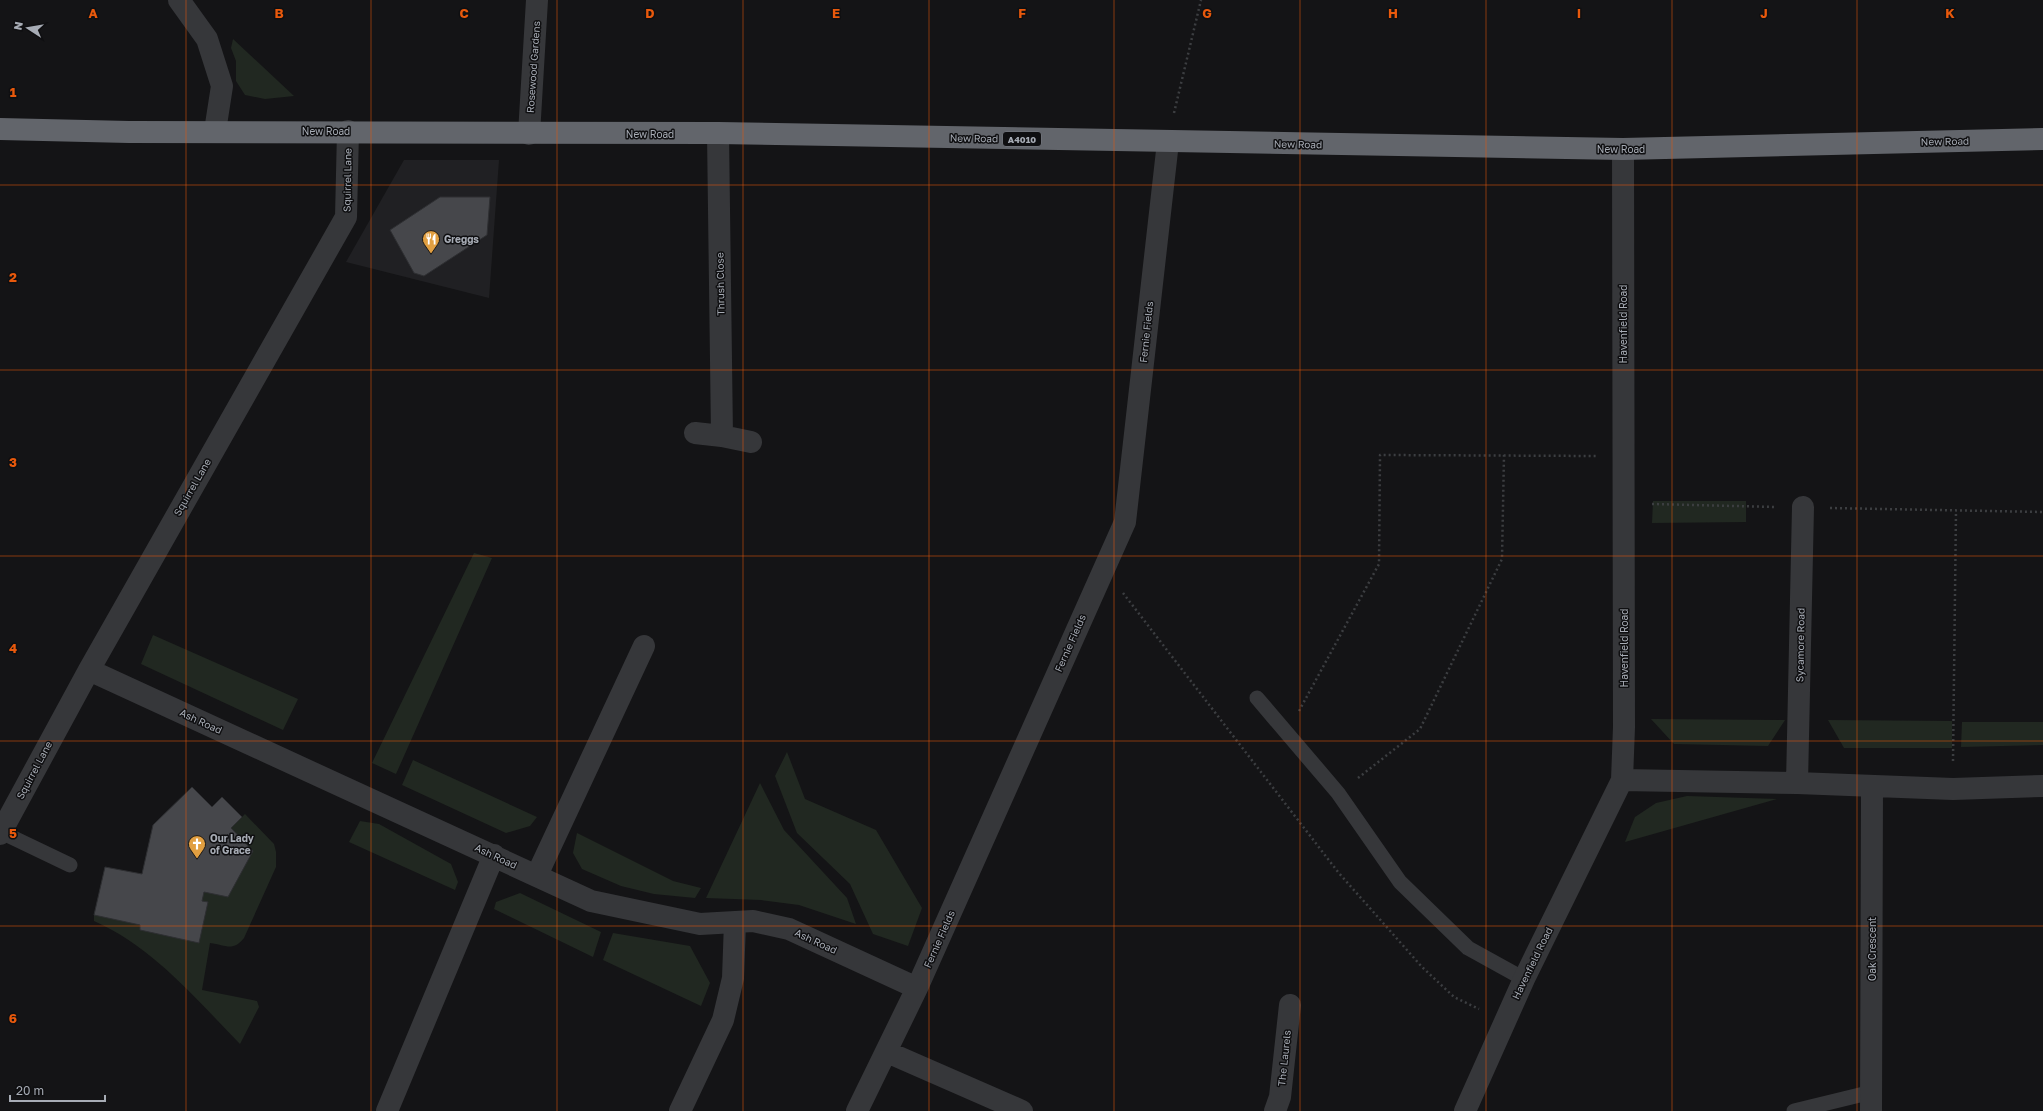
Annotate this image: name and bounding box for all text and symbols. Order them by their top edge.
text: A [88,5,98,21]
text: B [274,5,284,21]
text: C [459,5,469,21]
text: D [645,5,655,21]
text: E [832,5,840,21]
text: F [1018,5,1026,21]
text: G [1202,5,1212,21]
text: H [1388,5,1398,21]
text: I [1577,5,1581,21]
text: J [1760,5,1768,21]
text: K [1945,5,1955,21]
north arrow [8,8,48,48]
text: N [11,20,25,31]
street label: Rosewood Gardens [524,21,542,113]
text: 1 [10,84,17,100]
street label: New Road [302,125,350,137]
street label: New Road [626,128,674,140]
street label: New Road [950,132,998,144]
road number: A4010 [1003,132,1041,146]
street label: New Road [1921,135,1969,147]
street label: New Road [1274,138,1322,150]
street label: New Road [1597,143,1645,155]
street label: Squirrel Lane [340,148,354,212]
restaurant icon: Greggs [421,229,441,254]
place label: Greggs [444,233,479,245]
street label: Thrush Close [713,252,727,316]
text: 2 [9,269,17,285]
street label: Havenfield Road [1617,285,1629,363]
street label: Fernie Fields [1137,301,1155,363]
text: 3 [9,454,17,470]
street label: Squirrel Lane [171,456,213,518]
street label: Sycamore Road [1793,608,1807,682]
street label: Havenfield Road [1618,609,1630,687]
street label: Fernie Fields [1052,612,1088,674]
text: 4 [9,640,17,656]
street label: Ash Road [178,706,224,736]
street label: Squirrel Lane [14,739,54,801]
text: 5 [9,825,17,841]
place label: Our Lady of Grace [210,832,254,856]
church icon: Our Lady of Grace [187,834,207,859]
street label: Ash Road [473,841,519,871]
street label: Fernie Fields [921,908,957,970]
street label: Oak Crescent [1866,917,1878,981]
street label: Havenfield Road [1509,925,1555,1001]
street label: Ash Road [793,926,839,956]
text: 6 [9,1010,17,1026]
street label: The Laurels [1275,1029,1293,1087]
scale bar [10,1077,105,1103]
text: 20 m [16,1083,44,1098]

